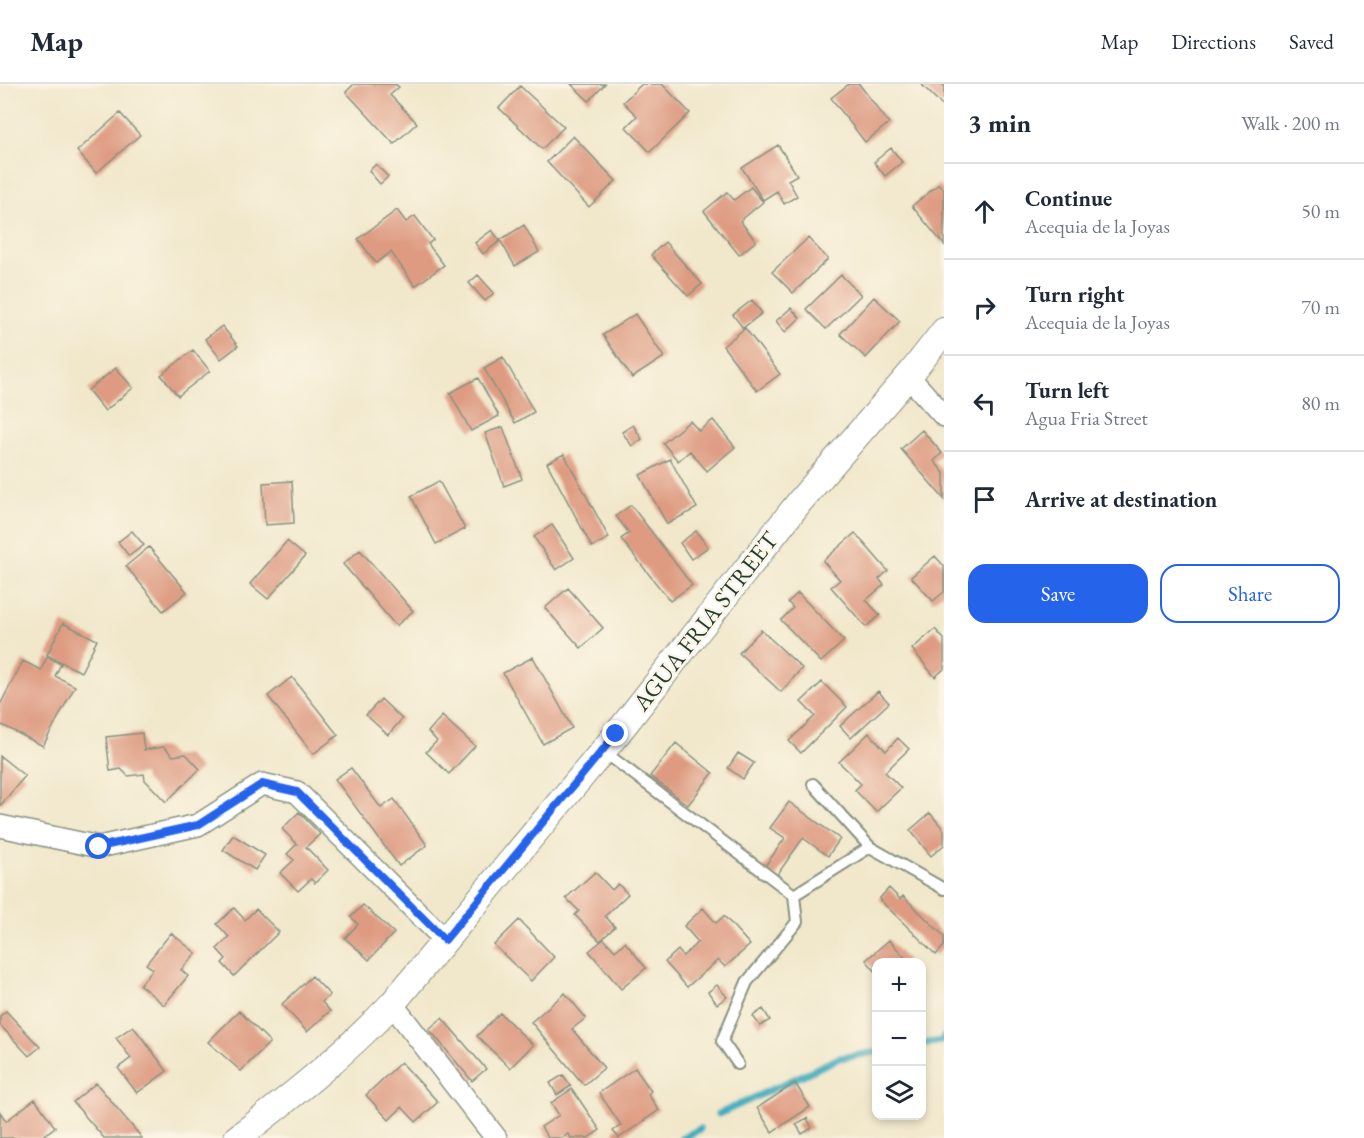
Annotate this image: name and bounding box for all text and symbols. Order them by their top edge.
text: Map [30,23,83,59]
text: Map [1101,28,1138,55]
text: Directions [1171,28,1256,55]
text: Saved [1289,28,1334,55]
text: 3 min [968,106,1031,140]
text: Walk · 200 m [1241,110,1340,136]
text: Continue [1025,184,1112,213]
icon: ahead [968,195,1001,228]
text: 50 m [1301,198,1340,224]
text: Acequia de la Joyas [1025,213,1170,239]
text: Turn right [1025,280,1124,309]
icon: right [968,291,1001,324]
text: 70 m [1301,294,1340,320]
text: Acequia de la Joyas [1025,309,1170,335]
text: Turn left [1025,376,1109,405]
icon: left [968,387,1001,420]
text: 80 m [1301,390,1340,416]
text: Agua Fria Street [1025,405,1148,431]
icon: arrive [968,483,1001,516]
text: Arrive at destination [1025,485,1217,514]
street label: AGUA FRIA STREET [625,524,785,718]
button: Save [968,564,1148,623]
button: Share [1160,564,1340,623]
route end [602,720,628,746]
route start [85,833,111,859]
map controls [872,958,926,1120]
button: + [872,958,926,1012]
button: − [872,1012,926,1066]
button: layers [872,1066,926,1120]

